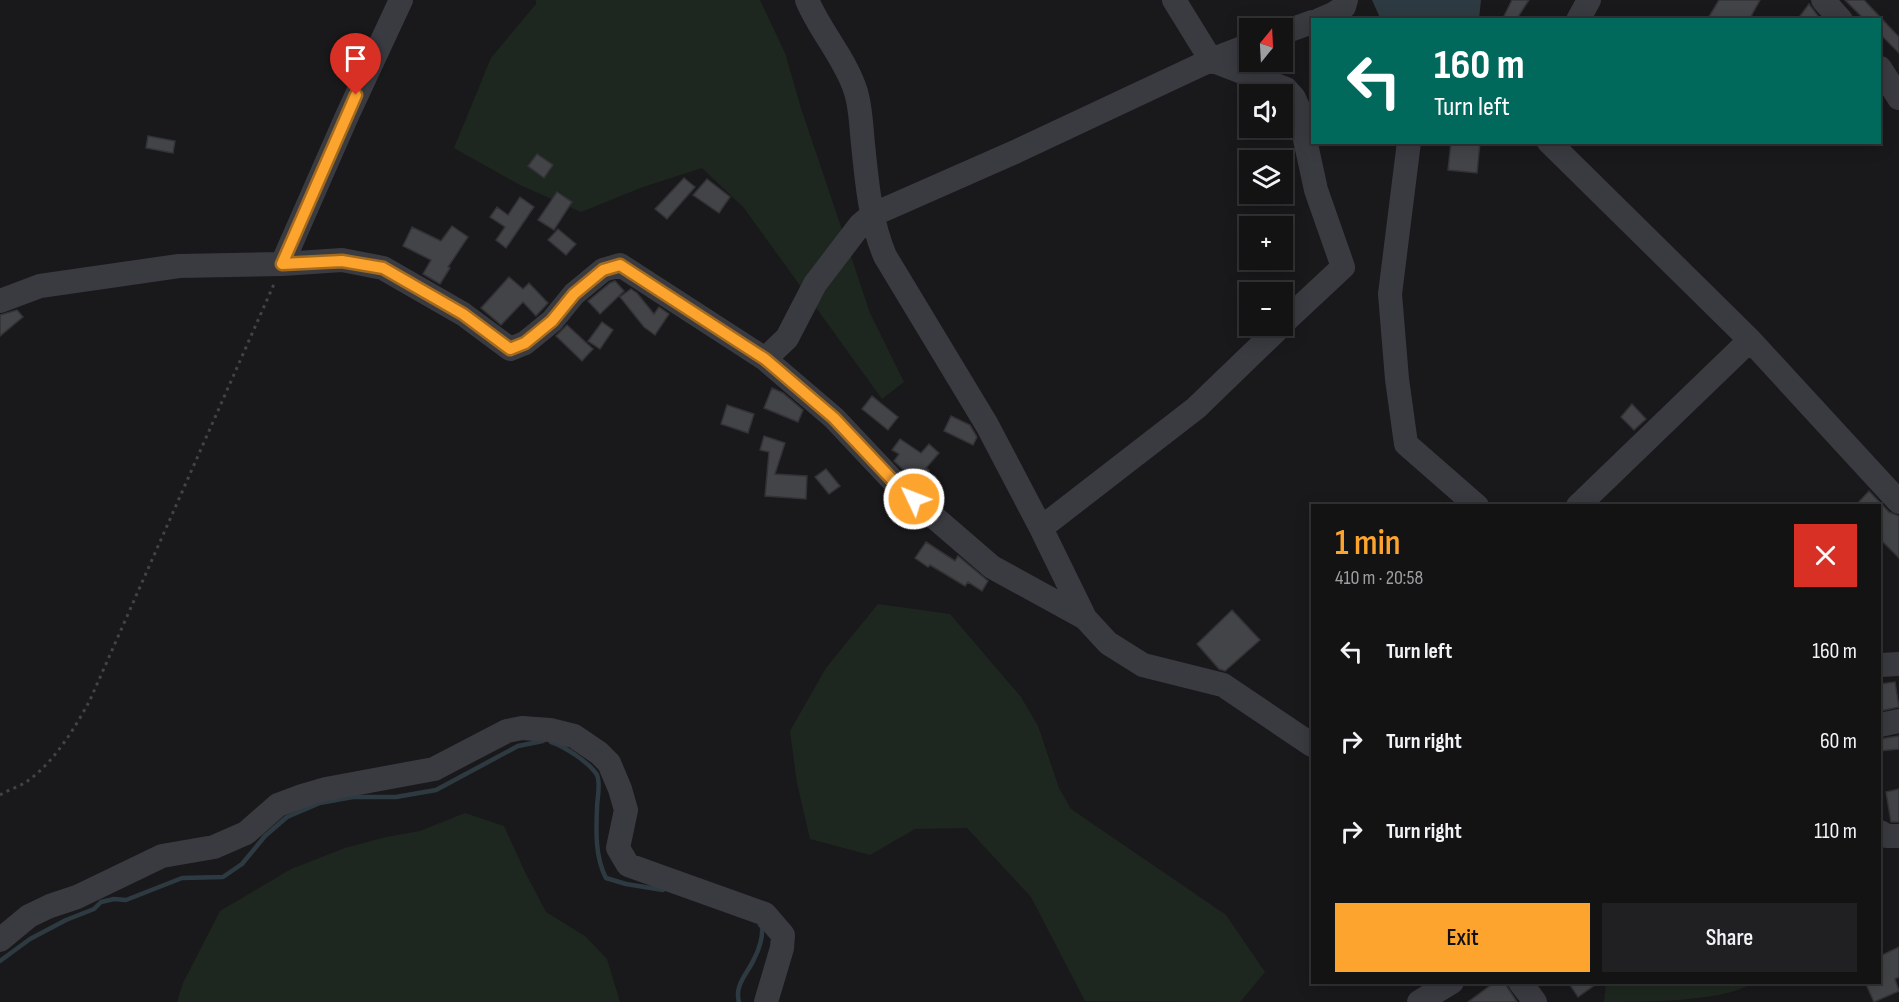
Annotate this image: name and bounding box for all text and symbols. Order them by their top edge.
north arrow [1239,18,1293,72]
map controls [1239,18,1293,336]
pin [330,33,381,95]
text: 160 m [1434,40,1525,91]
icon: arrive [339,42,372,75]
icon: left [1335,42,1413,120]
button: sound [1239,84,1293,138]
text: Turn left [1434,91,1510,123]
button: layers [1239,150,1293,204]
button: + [1239,216,1293,270]
button: − [1239,282,1293,336]
position arrow [882,467,946,531]
text: 1 min [1335,522,1400,565]
button: close [1794,524,1857,587]
text: 410 m · 20:58 [1335,566,1423,590]
icon: left [1335,635,1368,668]
text: Turn left [1386,638,1452,665]
text: 160 m [1812,638,1857,665]
icon: right [1335,725,1368,758]
text: Turn right [1386,728,1462,755]
text: 60 m [1820,728,1857,755]
icon: right [1335,815,1368,848]
text: Turn right [1386,818,1462,845]
text: 110 m [1814,818,1857,845]
button: Exit [1335,903,1590,972]
button: Share [1602,903,1857,972]

